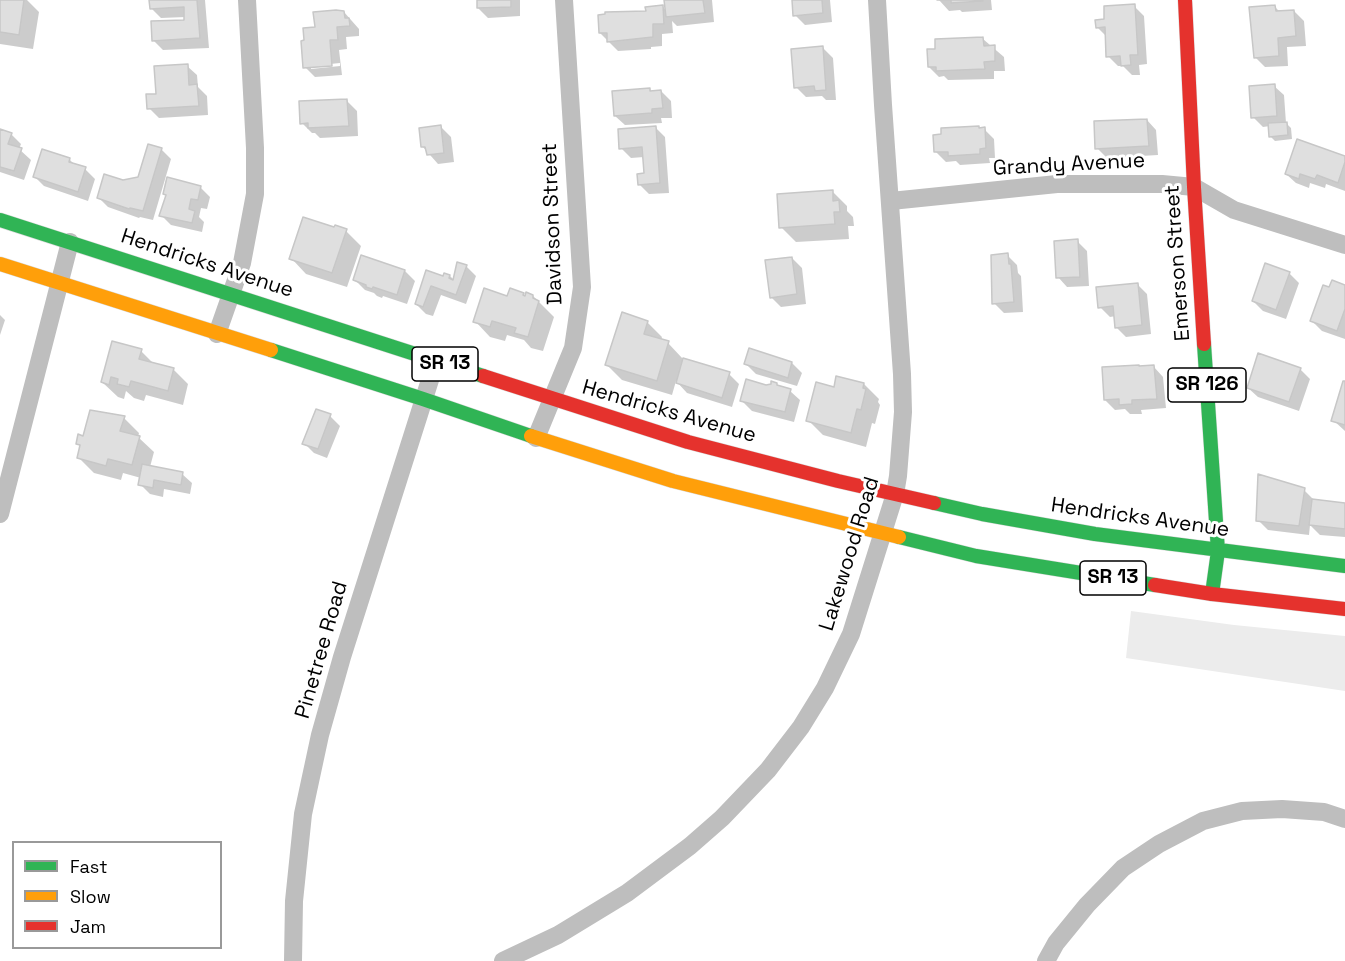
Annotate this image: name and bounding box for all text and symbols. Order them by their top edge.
street label: Davidson Street [538,143,568,305]
street label: Grandy Avenue [992,148,1146,182]
street label: Emerson Street [1160,184,1196,342]
street label: Hendricks Avenue [118,224,296,304]
road number: SR 13 [412,347,478,381]
road number: SR 126 [1168,368,1246,402]
street label: Hendricks Avenue [579,375,759,449]
street label: Lakewood Road [815,474,885,634]
street label: Hendricks Avenue [1049,493,1231,543]
road number: SR 13 [1080,561,1146,595]
street label: Pinetree Road [290,578,354,722]
legend [12,841,222,949]
text: Fast [70,855,107,878]
text: Slow [70,885,111,908]
text: Jam [70,915,106,938]

